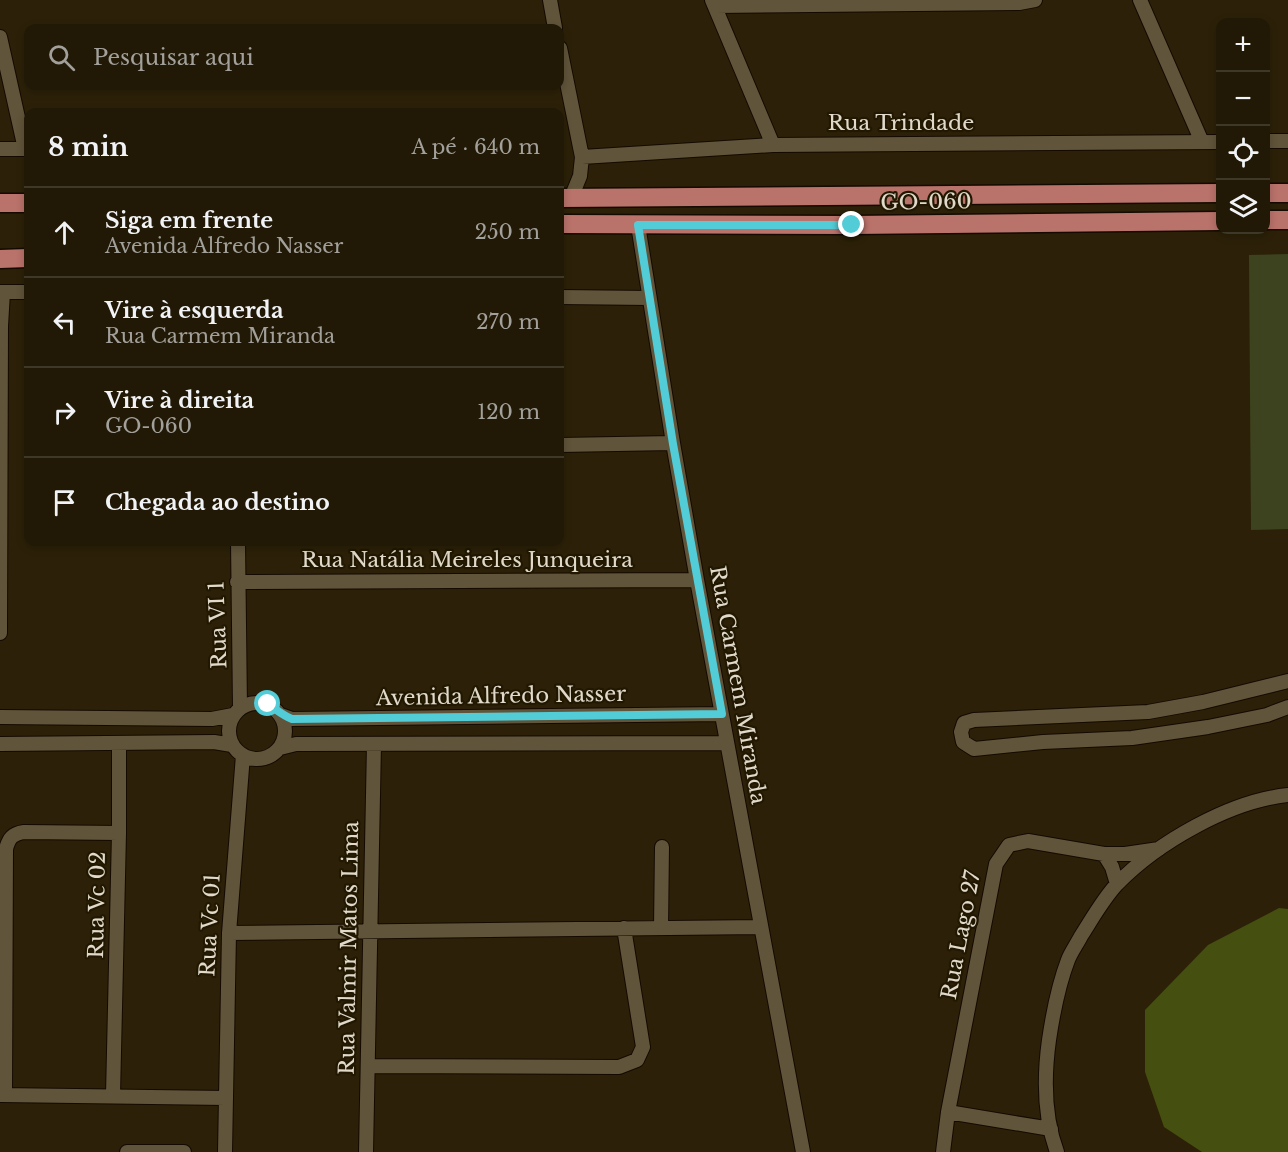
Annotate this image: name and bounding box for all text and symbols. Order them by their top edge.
map controls [1216,18,1270,234]
button: + [1216,18,1270,72]
search box [24,24,564,90]
icon: search [45,41,78,74]
text: Pesquisar aqui [93,44,254,71]
button: − [1216,72,1270,126]
street label: Rua Trindade [828,110,974,136]
button: locate [1216,126,1270,180]
text: 8 min [48,131,128,163]
text: A pé · 640 m [411,135,540,159]
button: layers [1216,180,1270,234]
street label: GO-060 [880,188,972,216]
text: Siga em frente [105,207,273,234]
route end [838,211,864,237]
icon: ahead [48,216,81,249]
text: 250 m [475,220,540,244]
text: Avenida Alfredo Nasser [105,234,343,258]
text: Vire à esquerda [105,297,284,324]
icon: left [48,306,81,339]
text: 270 m [476,310,540,334]
text: Rua Carmem Miranda [105,324,335,348]
text: Vire à direita [105,387,254,414]
icon: right [48,396,81,429]
text: 120 m [477,400,540,424]
text: GO-060 [105,414,192,438]
icon: arrive [48,486,81,519]
text: Chegada ao destino [105,489,330,516]
street label: Rua Natália Meireles Junqueira [301,547,633,573]
street label: Rua Carmem Miranda [704,564,772,807]
street label: Rua VI 1 [203,581,233,669]
street label: Avenida Alfredo Nasser [375,681,626,711]
route start [254,690,280,716]
street label: Rua Valmir Matos Lima [334,821,364,1075]
street label: Rua Vc 02 [83,851,111,959]
street label: Rua Lago 27 [936,868,986,1002]
street label: Rua Vc 01 [194,873,226,977]

